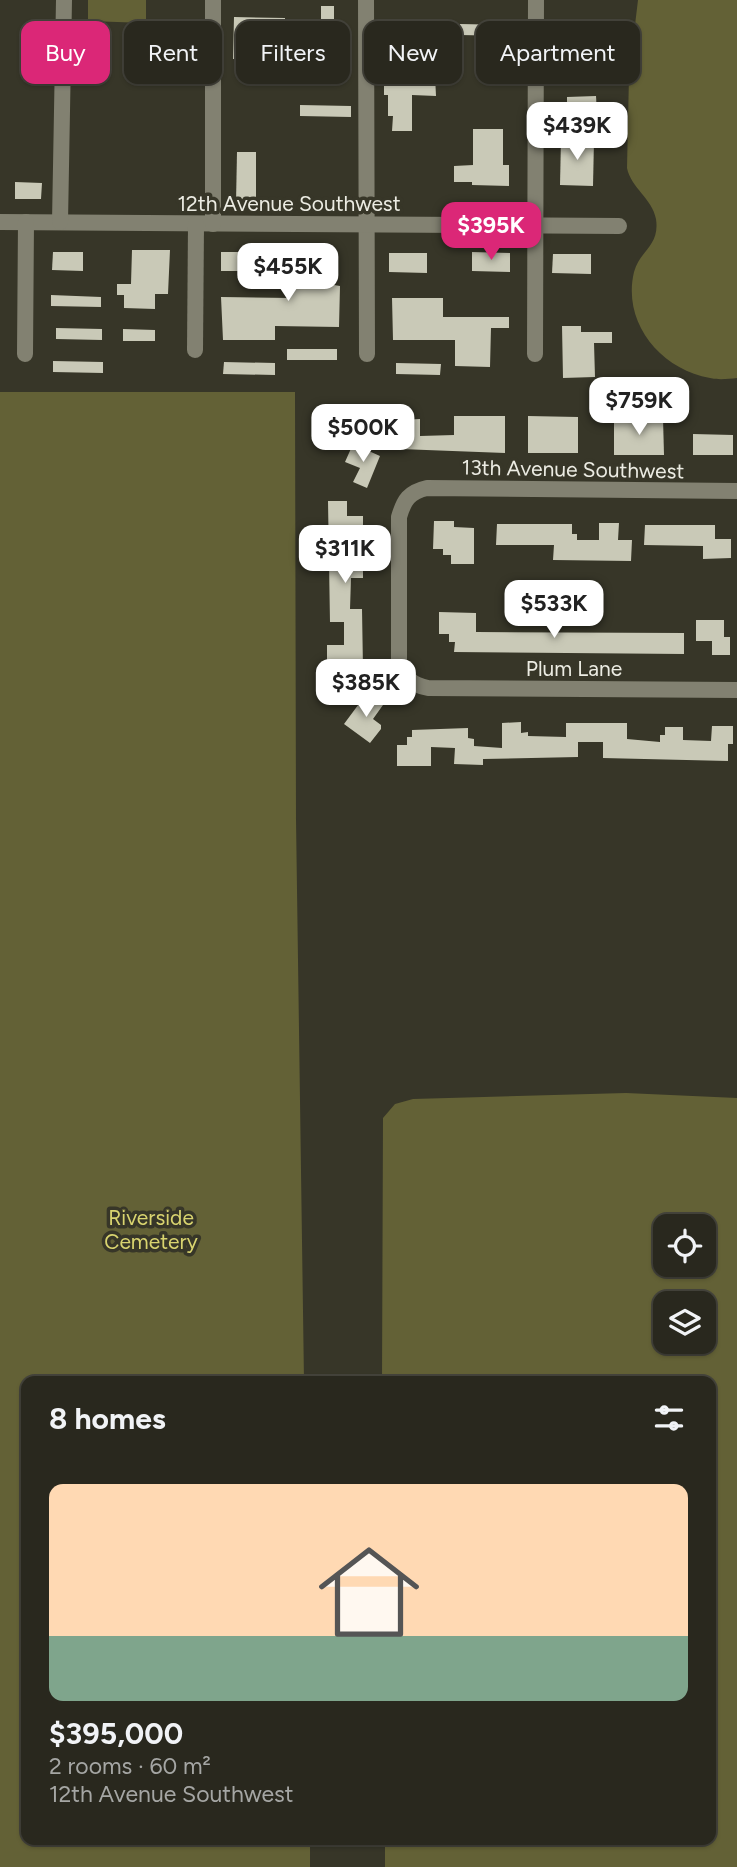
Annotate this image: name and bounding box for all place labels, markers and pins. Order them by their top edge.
pin: $439K [528,102,626,162]
pin: $395K [442,202,540,262]
pin: $455K [239,244,337,303]
pin: $759K [590,378,688,437]
pin: $500K [314,405,412,464]
pin: $311K [296,526,394,585]
pin: $533K [505,580,603,640]
pin: $385K [317,660,415,719]

